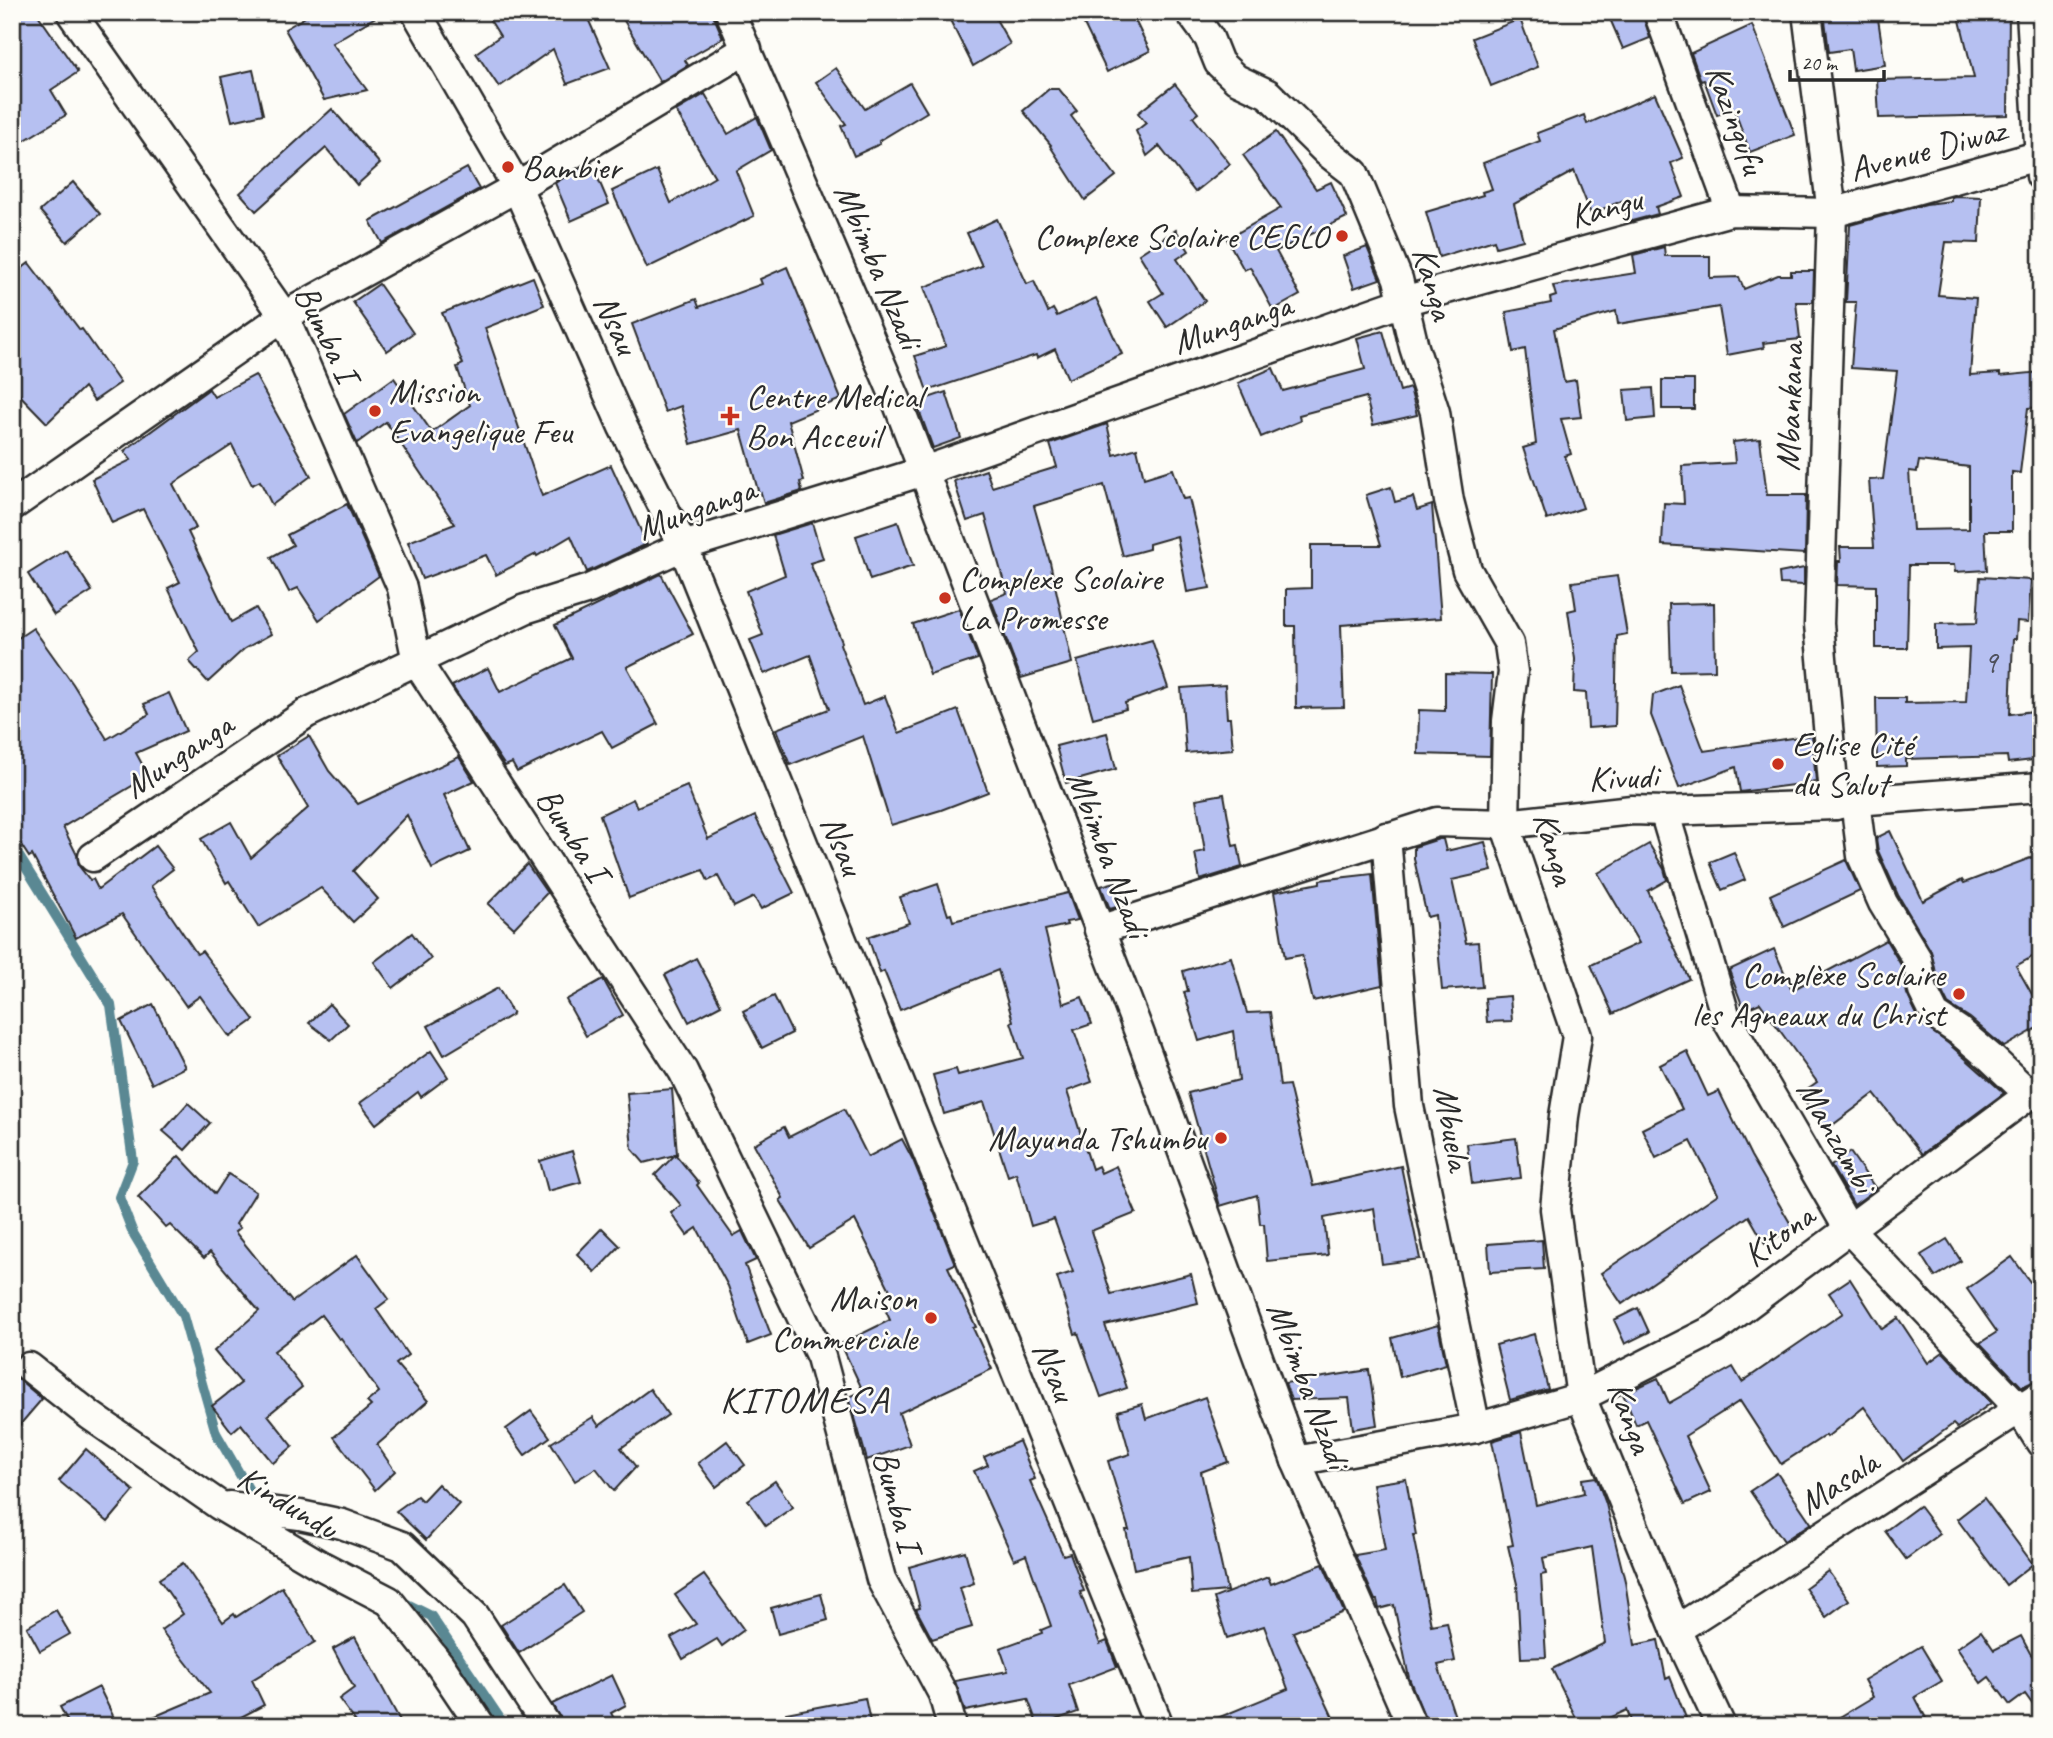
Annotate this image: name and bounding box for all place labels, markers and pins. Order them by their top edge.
place label: Bambier [522,145,623,190]
marker: Bambier [500,159,516,175]
place label: Complexe Scolaire CEGLO [1034,214,1332,259]
marker: Complexe Scolaire CEGLO [1334,228,1350,244]
place label: Mission Evangelique Feu [389,369,574,454]
place label: Centre Medical Bon Acceuil [746,374,929,459]
marker: Mission Evangelique Feu [367,403,383,419]
marker: Centre Medical Bon Acceuil [720,406,740,426]
place label: Complexe Scolaire La Promesse [959,556,1165,641]
marker: Complexe Scolaire La Promesse [937,590,953,606]
place label: Eglise Cité du Salut [1792,722,1919,807]
marker: Eglise Cité du Salut [1770,756,1786,772]
place label: Complèxe Scolaire les Agneaux du Christ [1692,952,1948,1037]
marker: Complèxe Scolaire les Agneaux du Christ [1951,986,1967,1002]
place label: Mayunda Tshumbu [988,1116,1209,1161]
marker: Mayunda Tshumbu [1213,1130,1229,1146]
place label: Maison Commerciale [772,1276,920,1361]
marker: Maison Commerciale [923,1310,939,1326]

